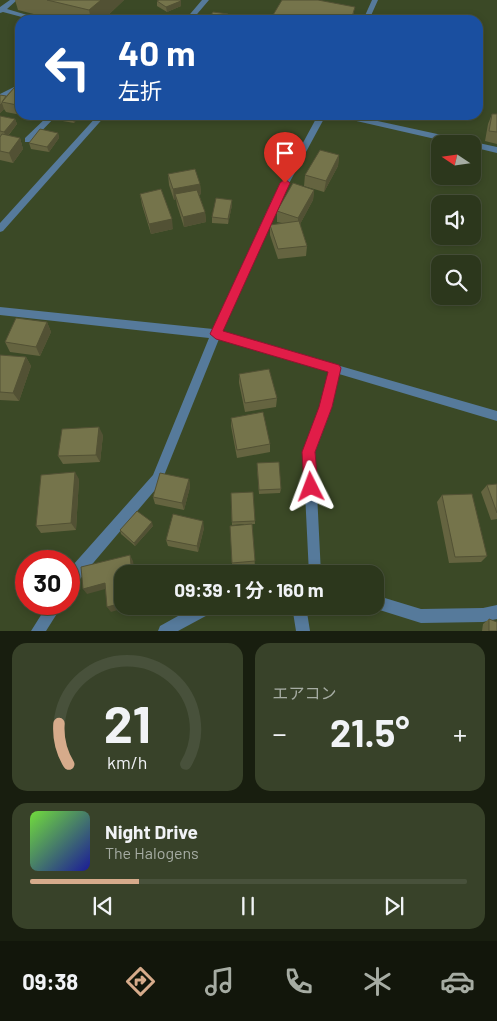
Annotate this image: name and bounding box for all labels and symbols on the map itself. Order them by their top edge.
pin [264,132,306,183]
north arrow [431,135,481,185]
position arrow [284,460,336,512]
speed limit sign: 30 [15,550,80,615]

